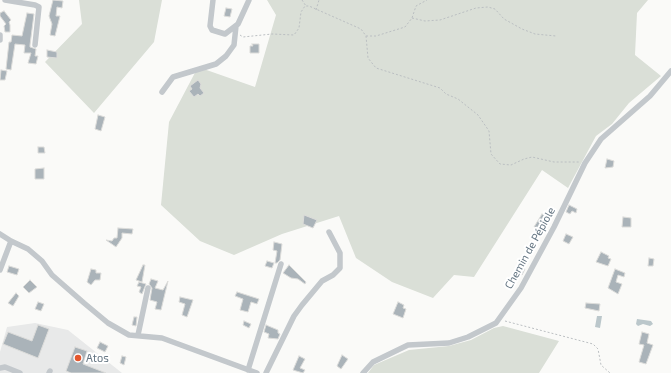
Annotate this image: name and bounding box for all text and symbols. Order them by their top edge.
street label: Chemin de Pépiole [502,205,558,291]
place label: Atos [86,351,109,365]
marker: Atos [73,353,83,363]

